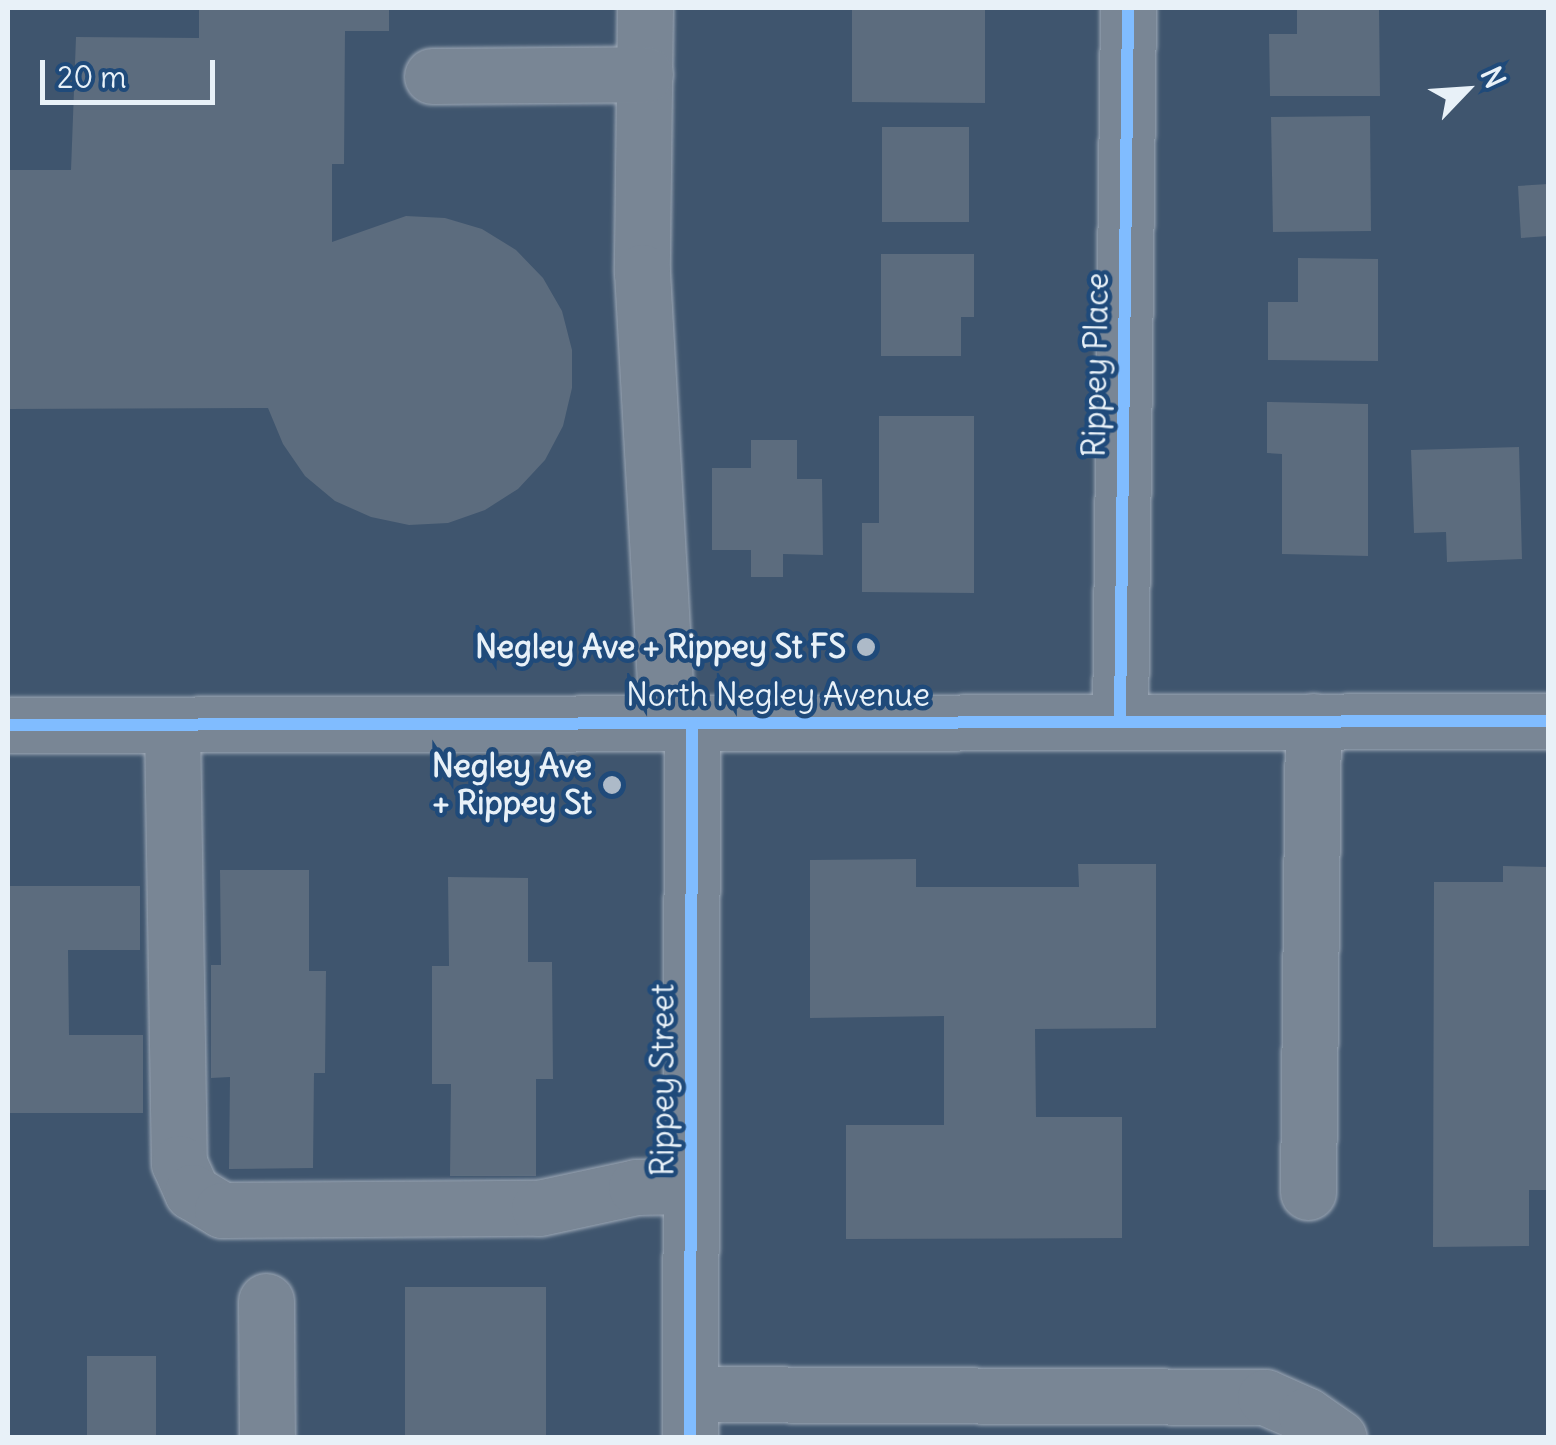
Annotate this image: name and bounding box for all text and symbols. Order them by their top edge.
scale bar [45,40,220,102]
north arrow [1416,40,1516,140]
text: 20 m [57,58,127,96]
text: N [1473,61,1514,94]
street label: Rippey Place [1075,272,1117,458]
place label: Negley Ave + Rippey St FS [475,628,846,666]
marker: Negley Ave + Rippey St FS [855,636,877,658]
street label: North Negley Avenue [626,676,930,714]
place label: Negley Ave + Rippey St [432,748,592,823]
marker: Negley Ave + Rippey St [601,774,623,796]
street label: Rippey Street [644,984,682,1176]

